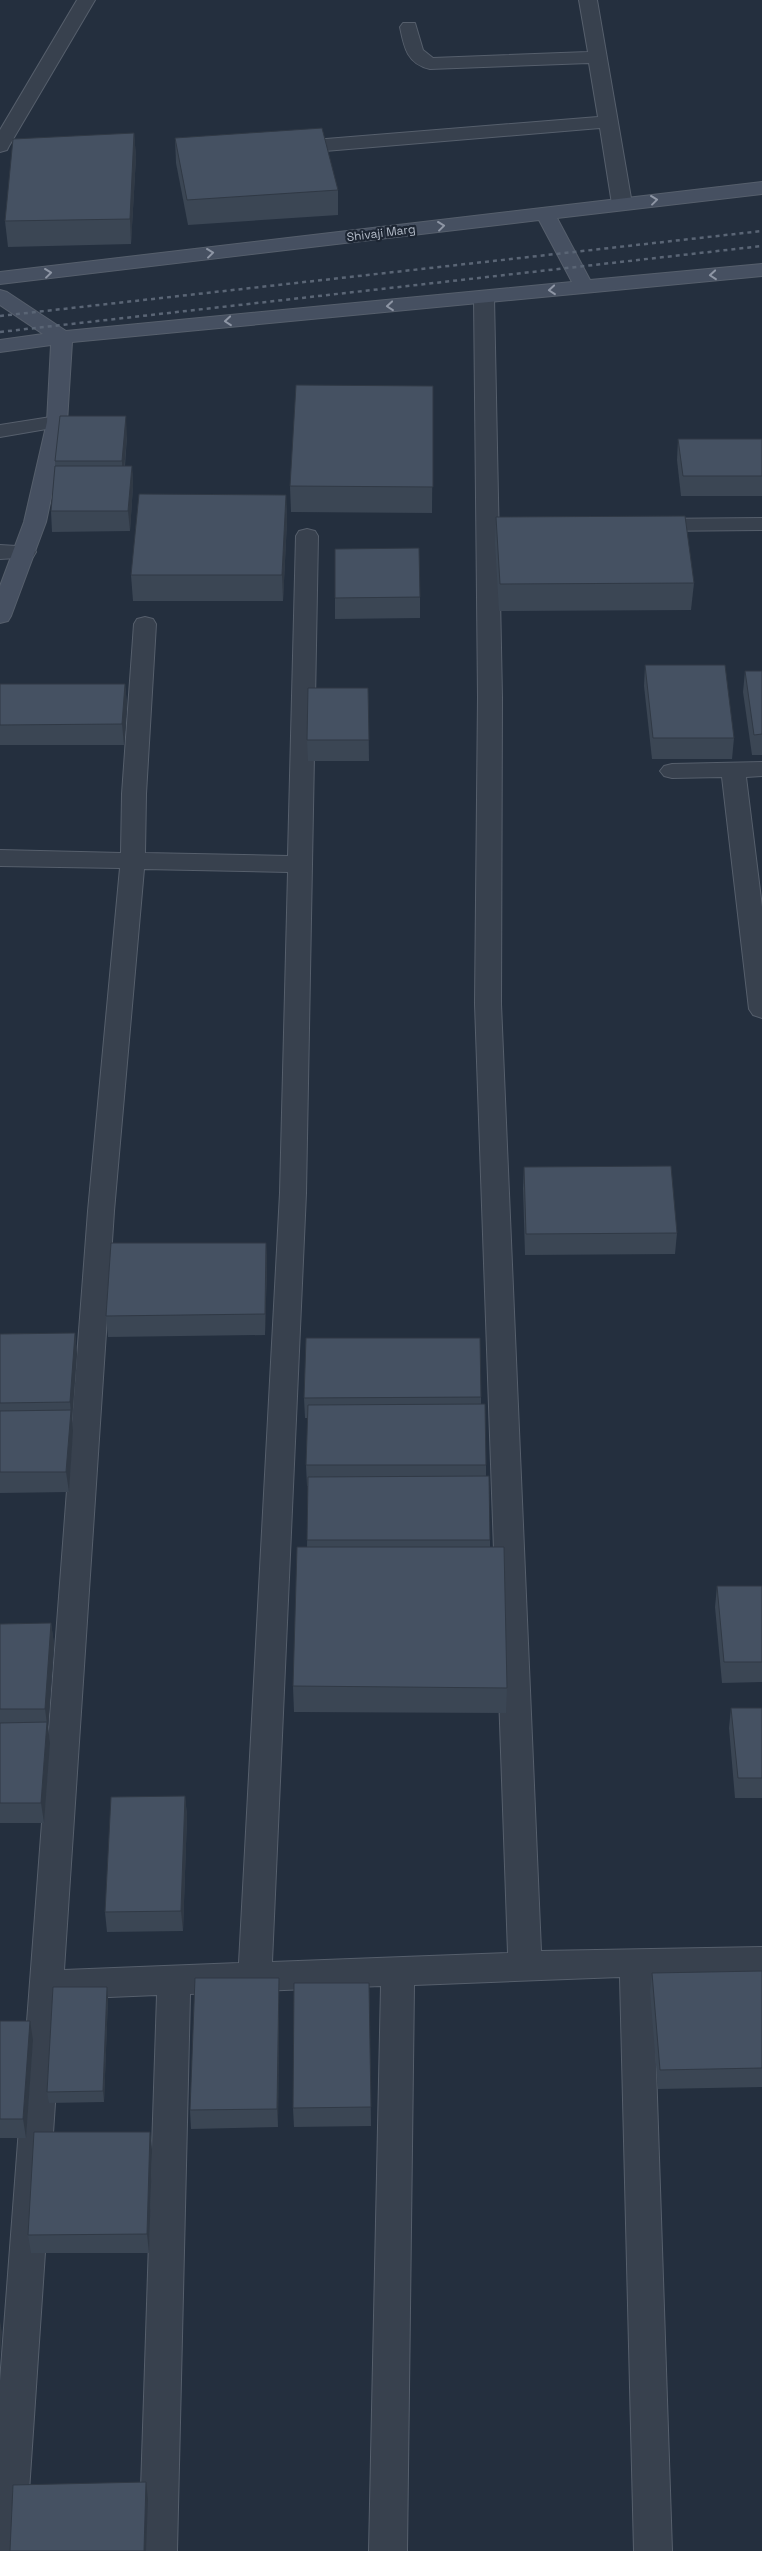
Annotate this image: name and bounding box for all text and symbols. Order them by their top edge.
one-way arrow [650,195,658,206]
street label: Shivaji Marg [346,221,416,245]
one-way arrow [437,221,445,232]
one-way arrow [206,248,214,259]
one-way arrow [45,268,53,279]
one-way arrow [709,269,717,280]
one-way arrow [547,284,555,295]
one-way arrow [386,300,394,311]
one-way arrow [224,315,232,326]

